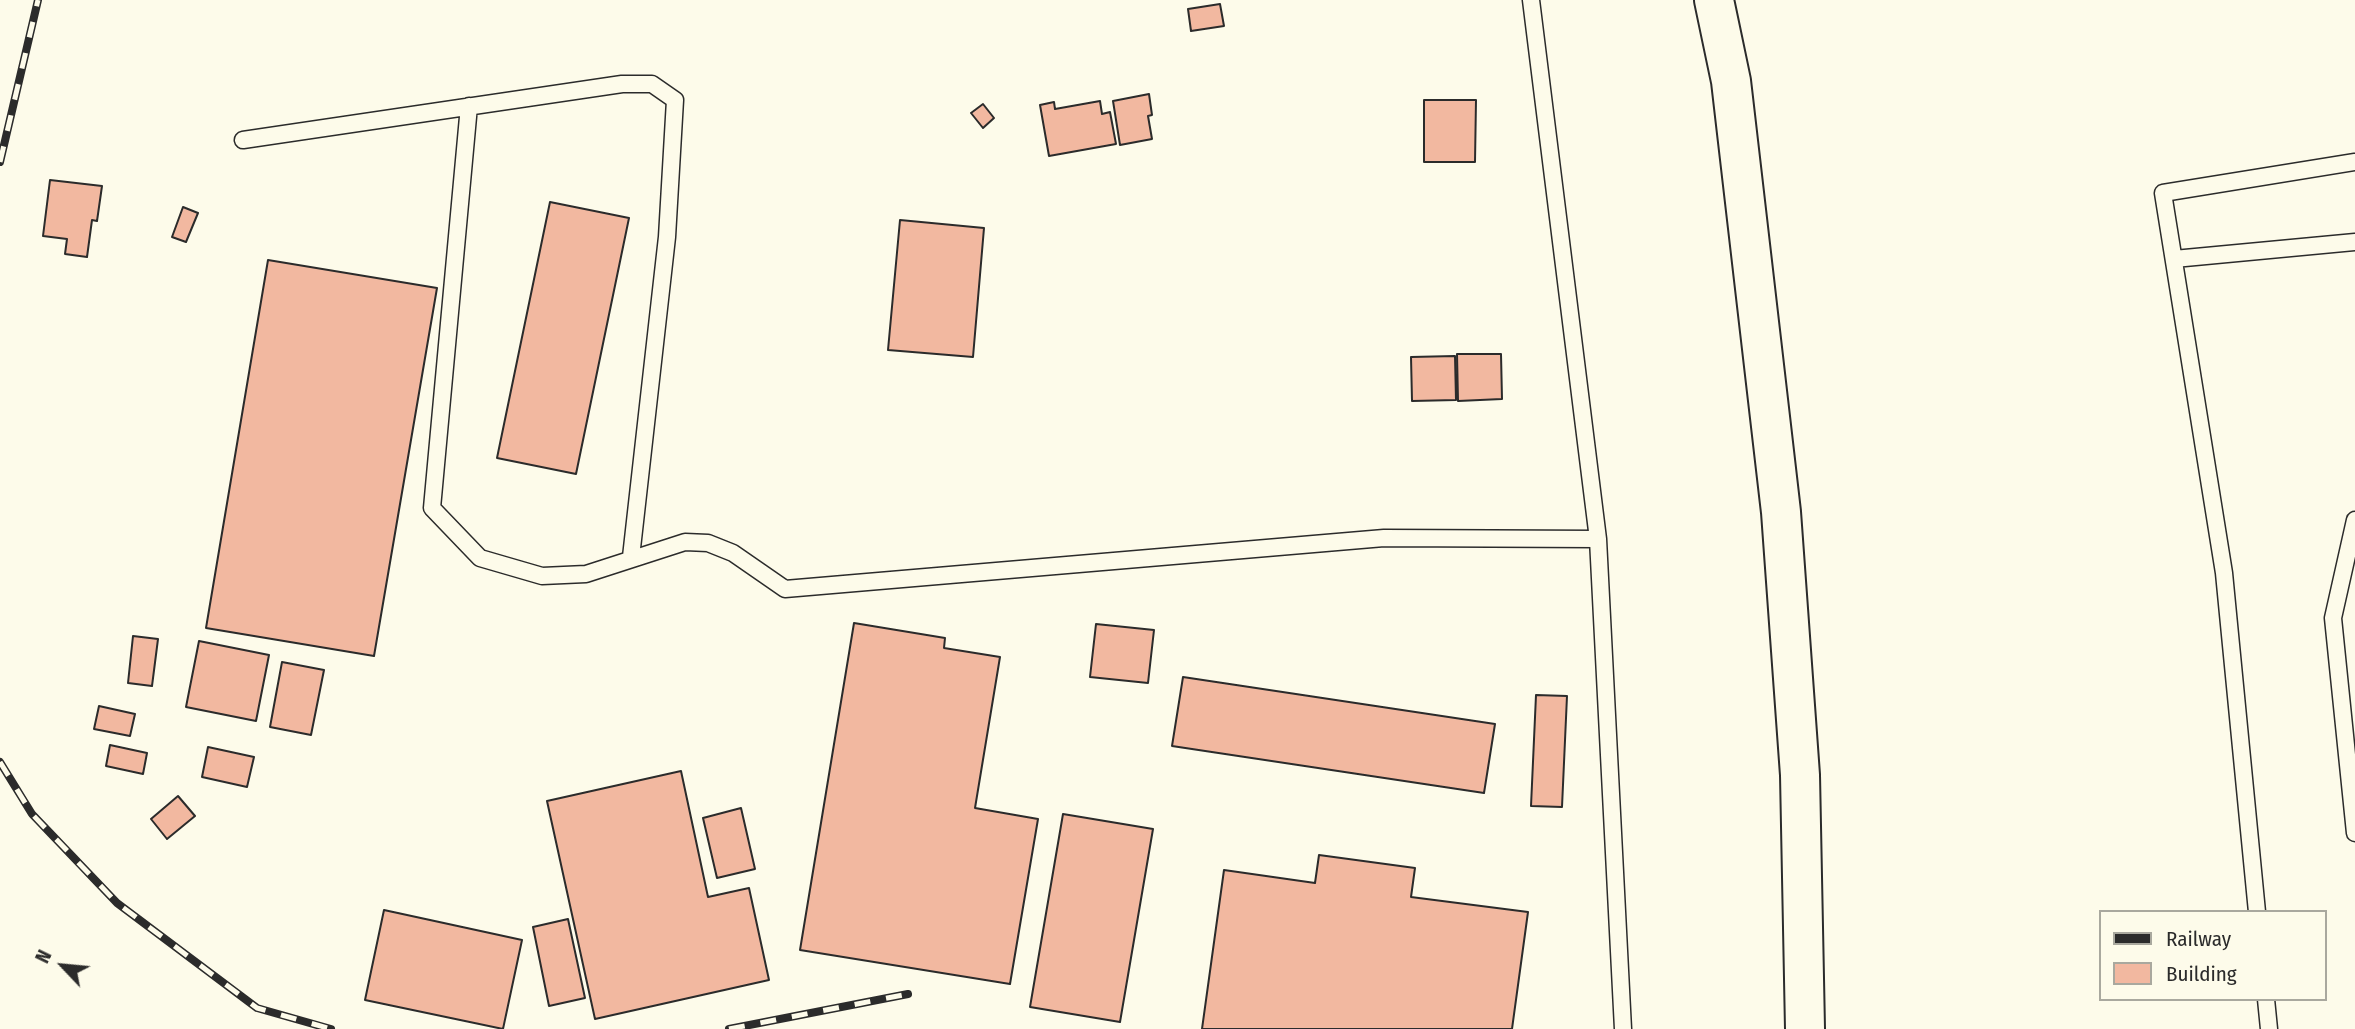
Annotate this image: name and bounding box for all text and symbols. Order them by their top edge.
legend [2100,910,2327,1001]
text: Railway [2166,926,2231,952]
north arrow [28,931,98,1001]
text: N [31,946,57,967]
text: Building [2166,961,2237,987]

